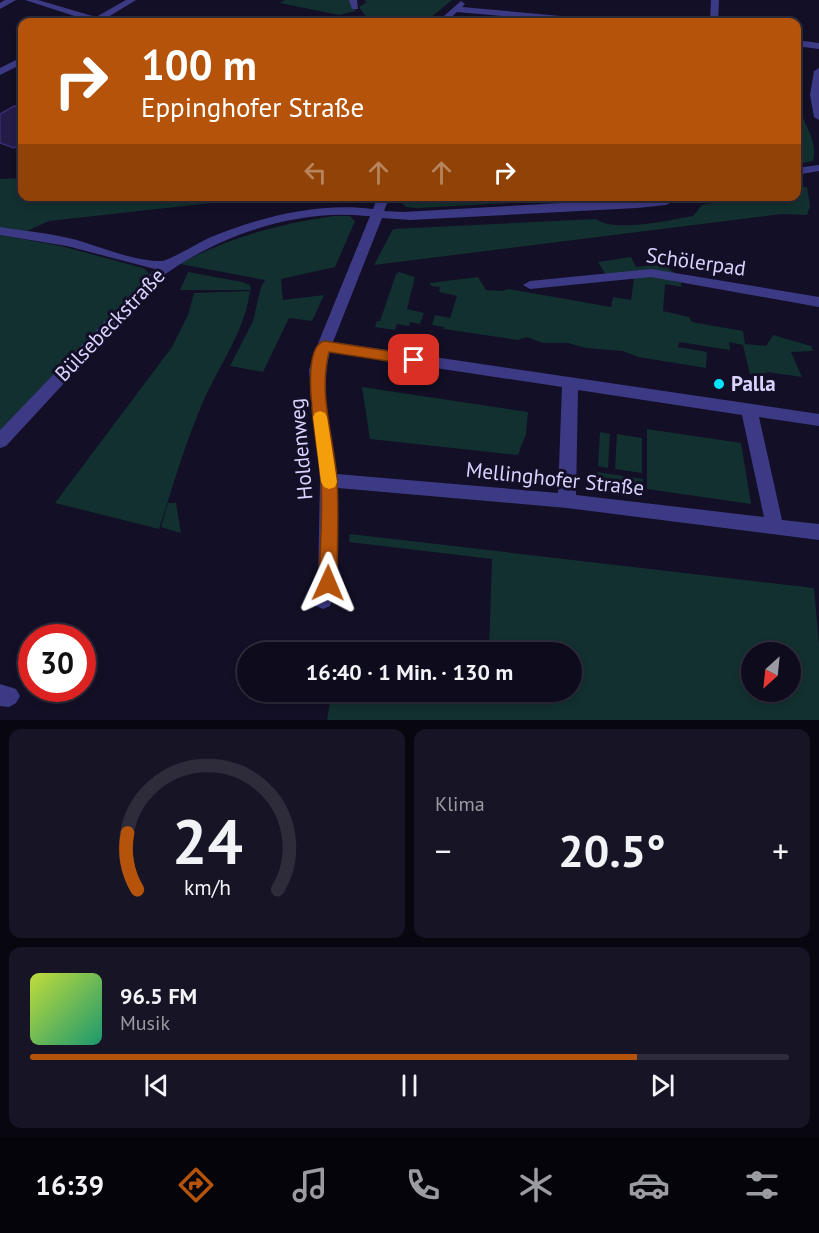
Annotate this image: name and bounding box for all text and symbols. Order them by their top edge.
text: 100 m [141,37,257,92]
icon: right [42,42,120,120]
text: Eppinghofer Straße [141,90,364,124]
icon: left [299,156,332,189]
icon: ahead [362,156,395,189]
icon: ahead [425,156,458,189]
icon: right [488,156,521,189]
street label: Schölerpad [644,241,748,282]
street label: Bülsebeckstraße [49,262,170,387]
pin [388,334,439,385]
icon: arrive [397,343,430,376]
place label: Palla [731,370,776,397]
marker: Palla [712,377,726,391]
street label: Holdenweg [283,397,318,501]
street label: Mellinghofer Straße [465,456,646,501]
position arrow [296,551,360,615]
speed limit sign: 30 [18,624,96,702]
north arrow [741,642,801,702]
map controls [741,642,801,702]
text: 16:40 · 1 Min. · 130 m [306,658,513,686]
text: Klima [435,791,485,817]
text: 24 [172,800,242,881]
text: 20.5° [558,821,666,879]
text: − [435,829,452,872]
text: + [772,829,789,872]
text: km/h [183,874,230,902]
text: 96.5 FM [120,982,197,1010]
text: Musik [120,1010,170,1036]
icon: previous [140,1069,173,1102]
icon: pause [393,1069,426,1102]
icon: next [646,1069,679,1102]
icon: directions [175,1164,217,1206]
icon: music [289,1164,331,1206]
icon: phone [402,1164,444,1206]
icon: climate [515,1164,557,1206]
icon: car [628,1164,670,1206]
icon: filters [741,1164,783,1206]
text: 16:39 [36,1168,104,1202]

